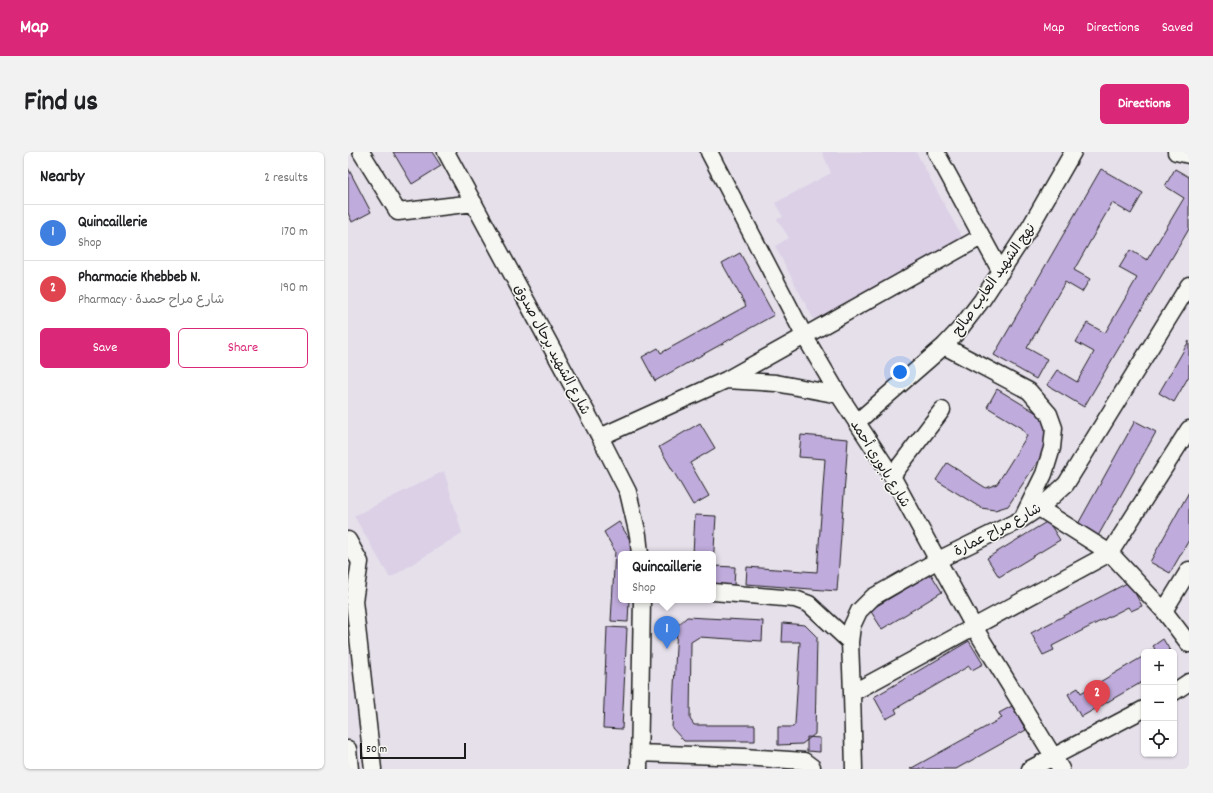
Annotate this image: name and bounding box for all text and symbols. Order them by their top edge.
text: Map [20,15,49,42]
text: Map [1043,18,1065,38]
text: Directions [1087,18,1140,38]
text: Saved [1162,18,1193,38]
text: Find us [24,84,98,124]
button: Directions [1100,84,1189,124]
text: Nearby [40,166,84,190]
text: 2 results [264,169,308,188]
text: Quincaillerie [78,212,147,234]
street label: نهج الشهيد العايب صالح [948,220,1041,341]
text: 1 [52,223,54,242]
text: 170 m [281,223,308,242]
text: Shop [78,234,101,253]
text: Pharmacie Khebbeb N. [78,267,200,289]
text: 2 [50,279,56,298]
text: 190 m [280,279,308,298]
street label: شارع الشهيد برحال صدوق [508,281,594,419]
text: Pharmacy · شارع مراح حمدة [78,291,224,310]
button: Save [40,328,170,368]
button: Share [178,328,308,368]
your location [890,362,910,382]
street label: شارع بابوري أحمد [844,416,914,512]
street label: شارع مراح عمارة [951,499,1045,562]
popup [618,551,716,603]
text: Quincaillerie [632,557,702,579]
text: Shop [632,579,656,598]
pin: 1 [654,616,680,649]
map controls [1141,649,1177,757]
button: + [1141,649,1177,685]
pin: 2 [1084,680,1110,713]
button: − [1141,685,1177,721]
button: locate [1141,721,1177,757]
scale bar [360,741,466,760]
text: 50 m [366,742,387,758]

